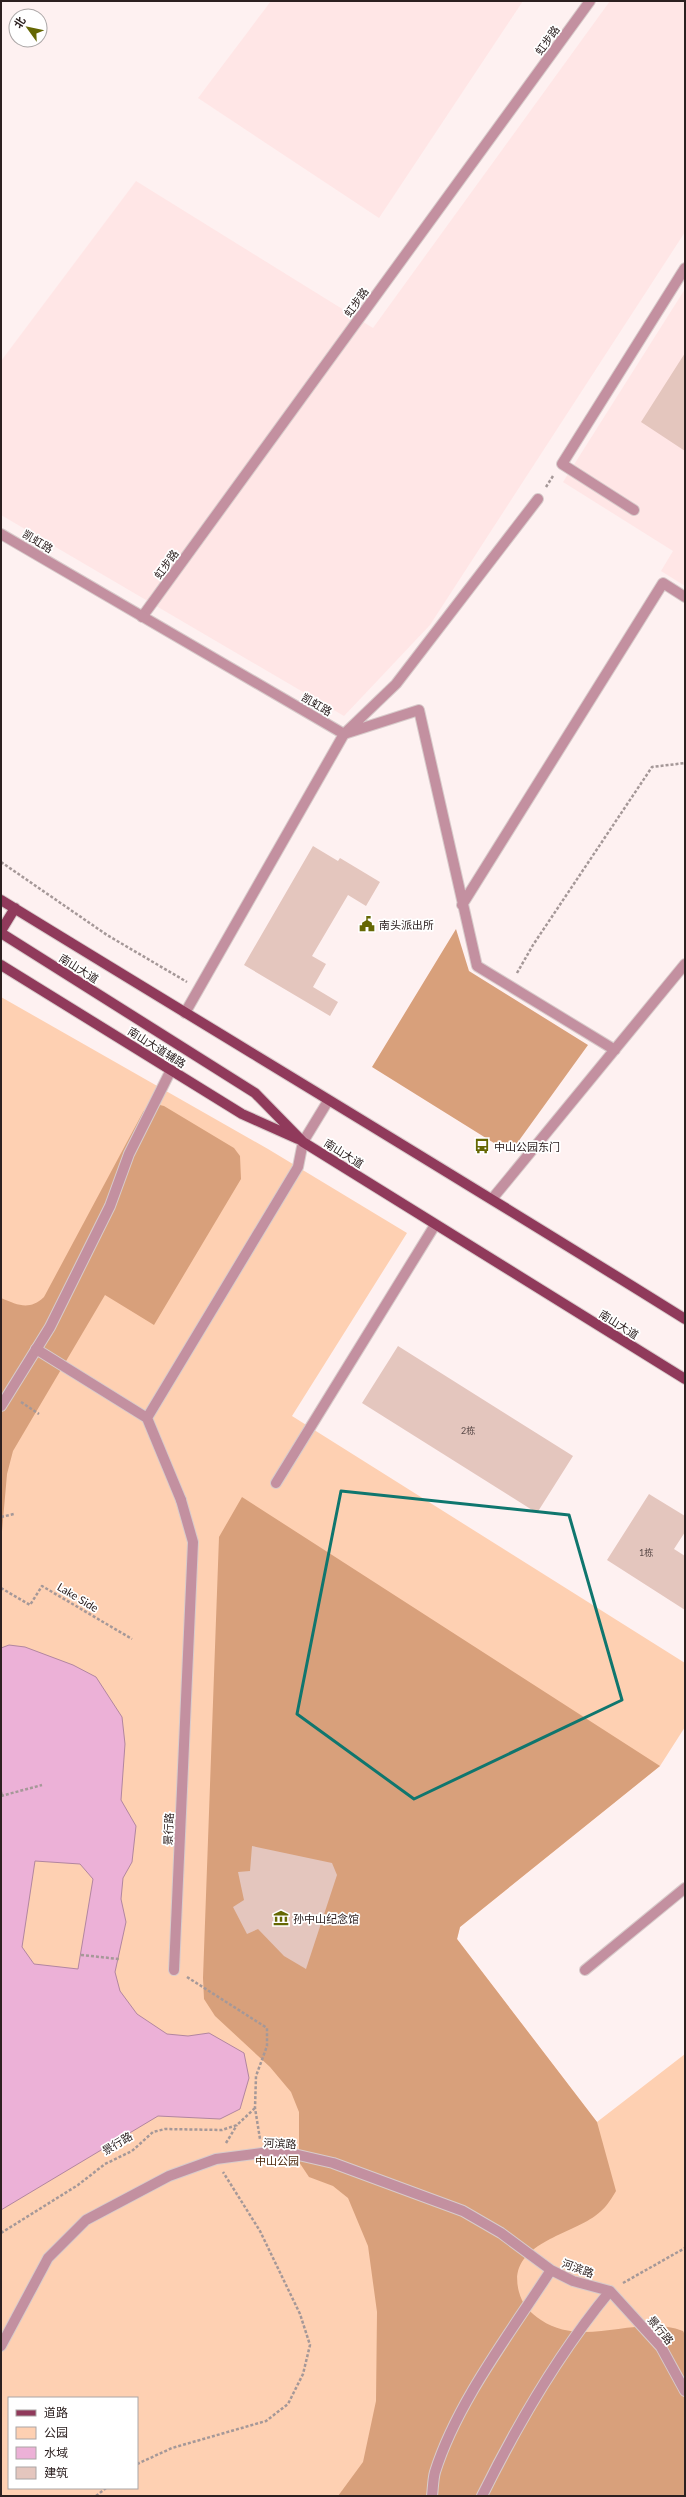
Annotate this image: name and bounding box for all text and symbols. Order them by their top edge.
north arrow [8,8,48,48]
text: 北 [11,14,28,30]
street label: 虹步路 [532,23,562,57]
street label: 虹步路 [341,285,371,319]
street label: 凯虹路 [21,527,55,555]
street label: 虹步路 [151,547,181,581]
street label: 凯虹路 [299,690,335,718]
public building icon: 南头派出所 [358,915,376,933]
place label: 南头派出所 [379,918,434,931]
street label: 南山大道 [57,951,101,985]
street label: 南山大道辅路 [126,1024,188,1070]
street label: 南山大道 [322,1136,366,1170]
bus stop icon: 中山公园东门 [473,1137,491,1155]
place label: 中山公园东门 [494,1140,560,1153]
street label: 南山大道 [597,1307,641,1341]
house number: 2栋 [461,1425,475,1436]
house number: 1栋 [639,1547,653,1558]
street label: Lake Side [55,1580,101,1614]
street label: 景行路 [161,1812,175,1846]
museum icon: 孙中山纪念馆 [272,1909,290,1927]
place label: 孙中山纪念馆 [293,1912,359,1925]
street label: 景行路 [100,2129,134,2157]
street label: 河滨路 [263,2136,297,2150]
park label: 中山公园 [255,2154,299,2167]
street label: 河滨路 [560,2256,596,2280]
street label: 景行路 [646,2313,676,2347]
legend [8,2397,138,2489]
text: 道路 [44,2405,68,2420]
text: 公园 [44,2425,68,2440]
text: 水域 [44,2445,68,2460]
text: 建筑 [44,2465,68,2480]

